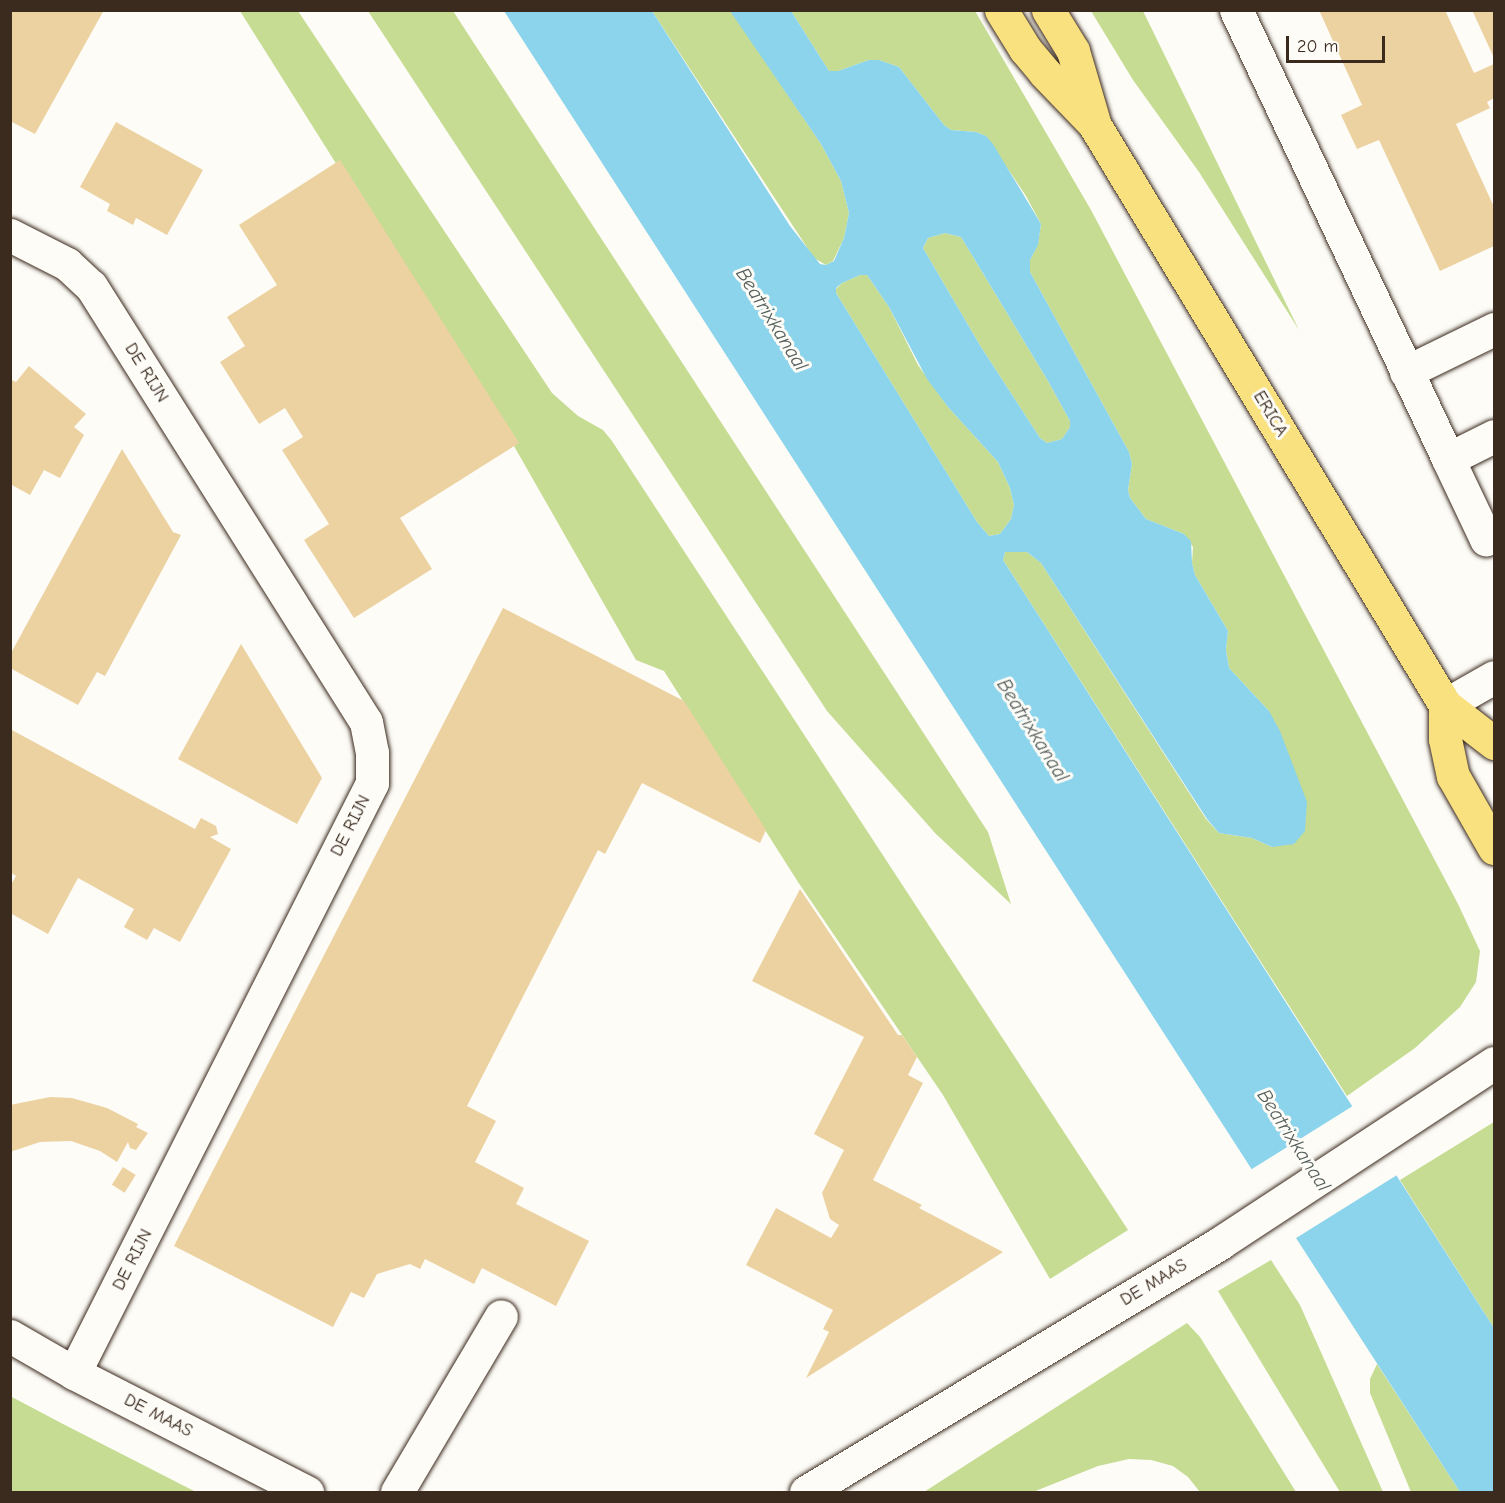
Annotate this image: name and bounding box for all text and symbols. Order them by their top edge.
scale bar [1289,24,1388,62]
text: 20 m [1297,36,1338,57]
water label: Beatrixkanaal [731,263,813,375]
street label: DE RIJN [119,339,173,407]
street label: ERICA [1248,387,1292,441]
water label: Beatrixkanaal [992,674,1074,786]
street label: DE RIJN [326,792,376,860]
water label: Beatrixkanaal [1252,1084,1336,1196]
street label: DE RIJN [108,1226,158,1294]
street label: DE MAAS [1117,1255,1191,1311]
street label: DE MAAS [120,1390,196,1442]

